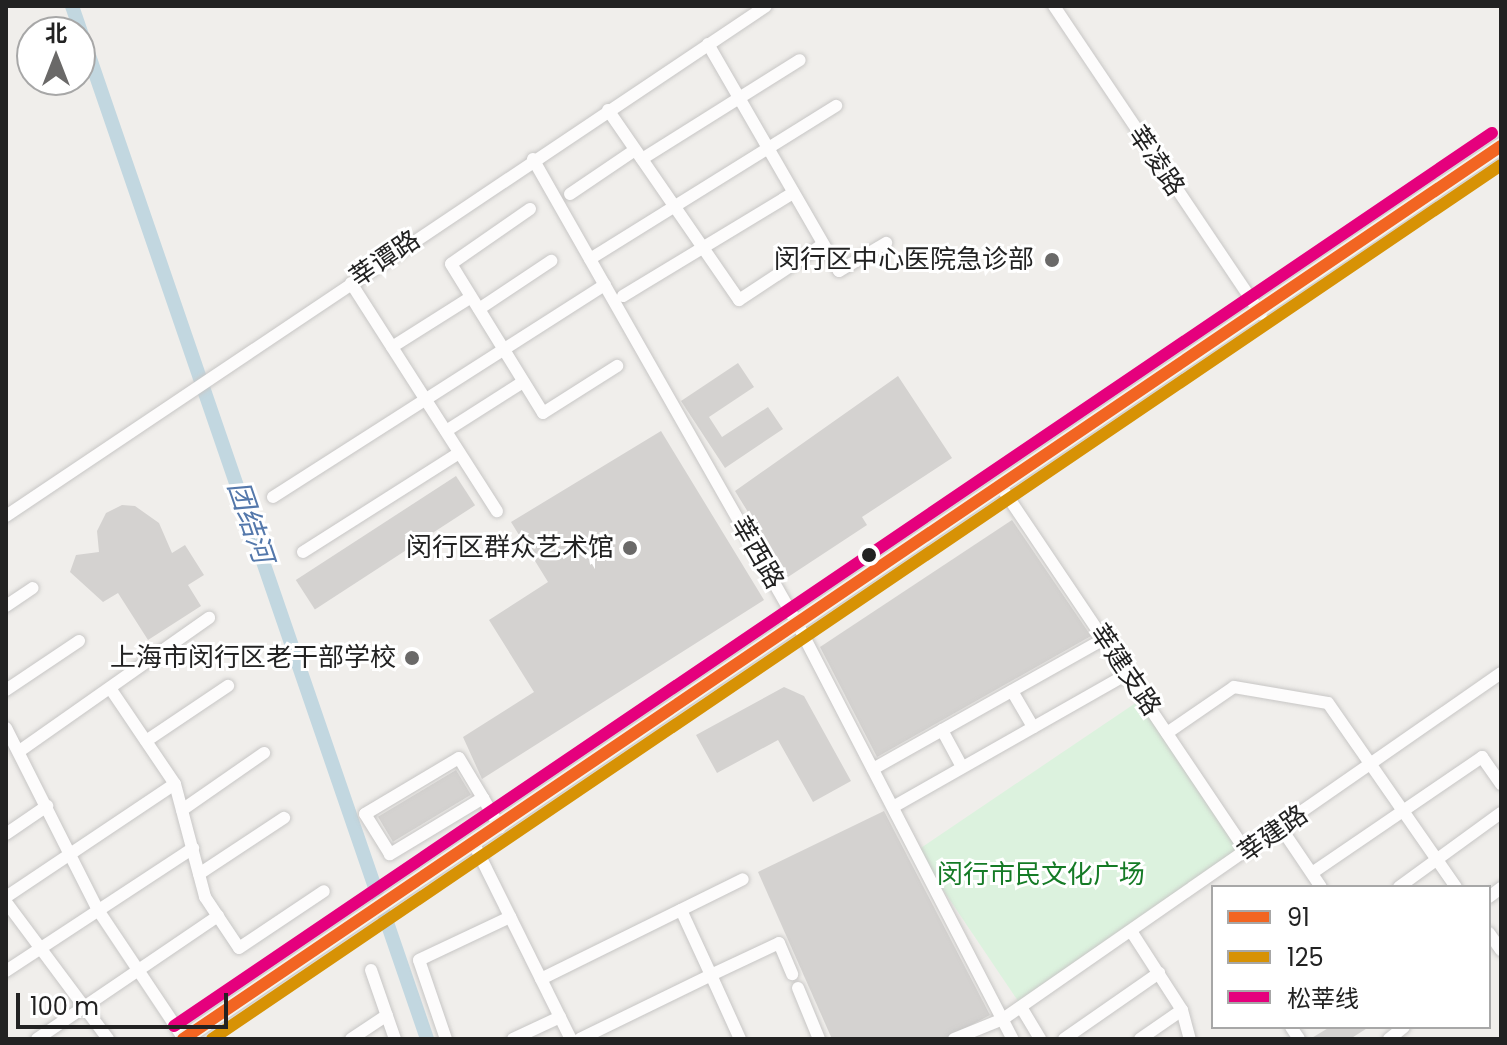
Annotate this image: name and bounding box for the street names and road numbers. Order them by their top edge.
street label: 莘凌路 [1121,120,1191,202]
street label: 莘谭路 [344,224,426,294]
street label: 莘西路 [724,511,790,595]
street label: 莘建支路 [1083,618,1167,722]
street label: 莘建路 [1232,799,1314,869]

